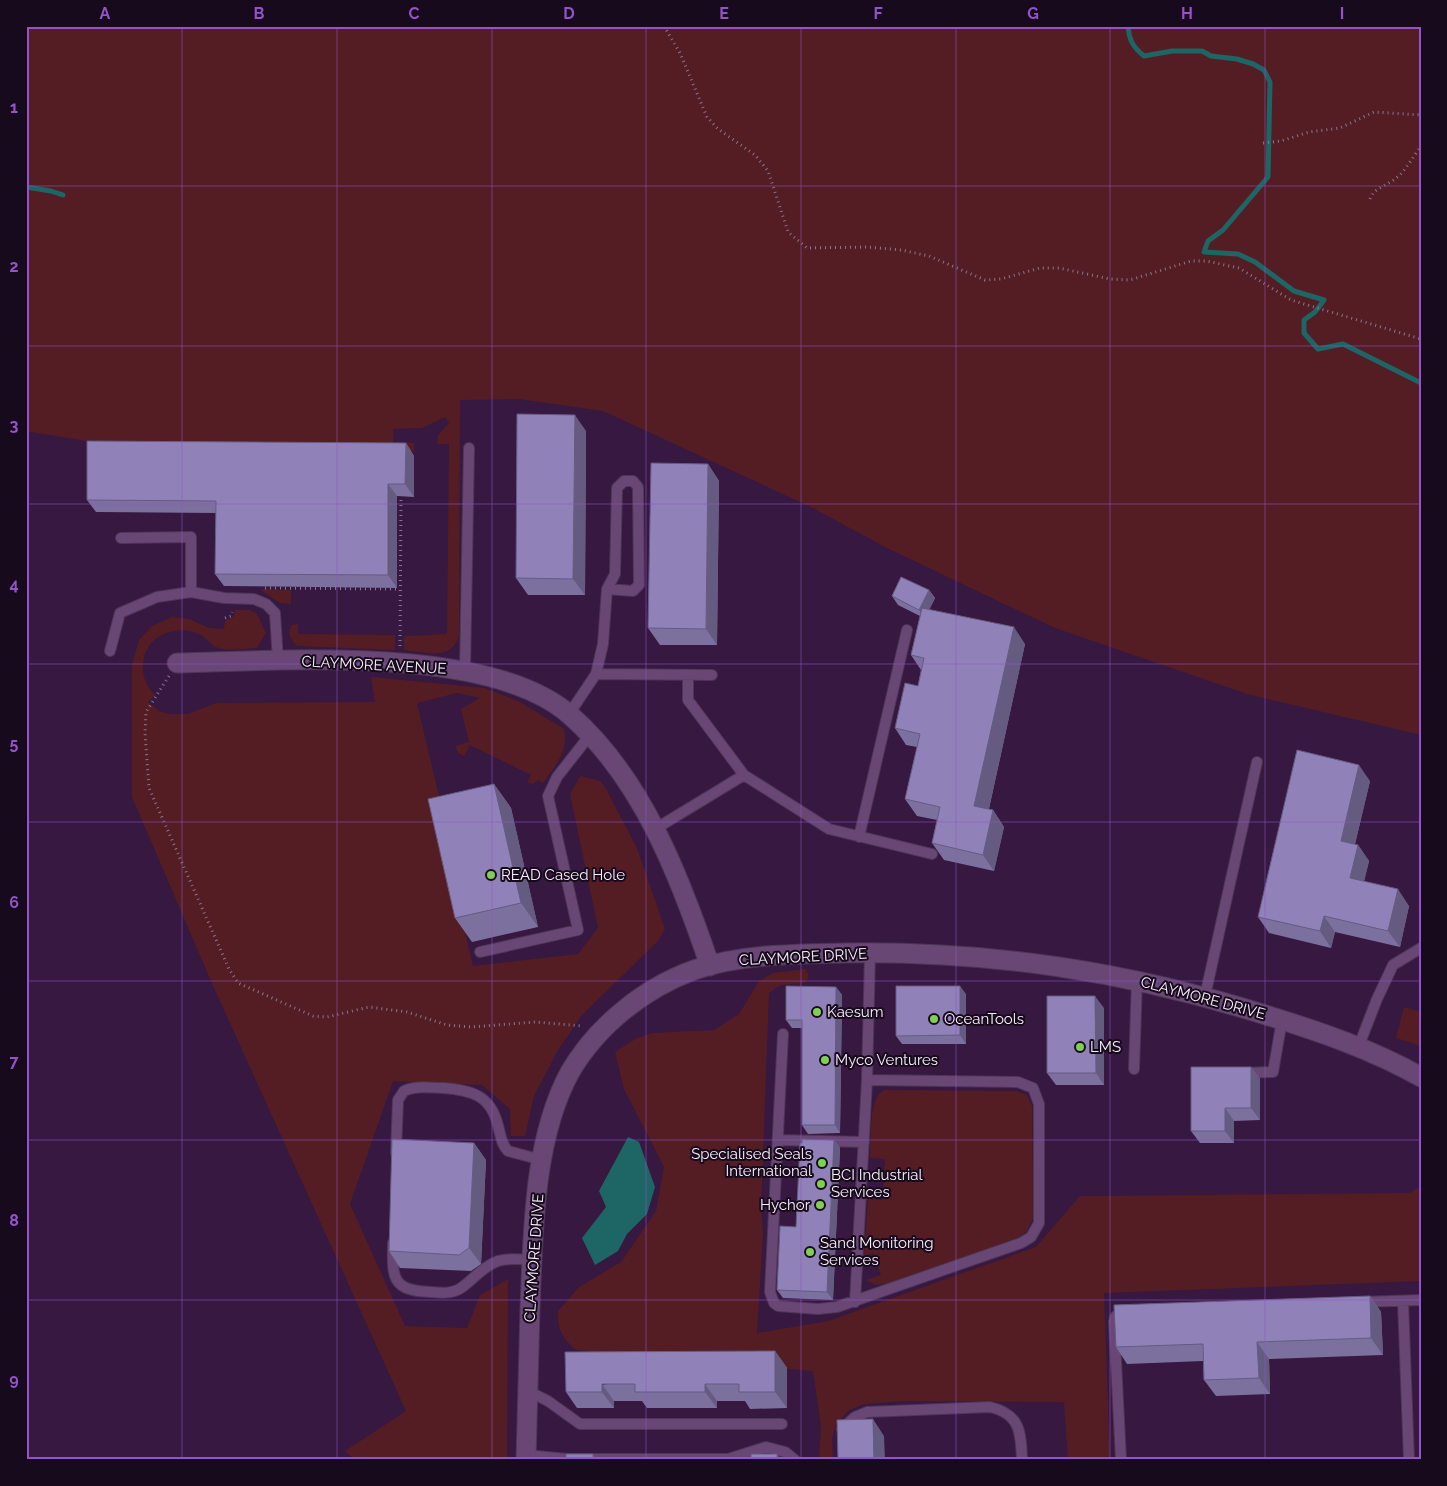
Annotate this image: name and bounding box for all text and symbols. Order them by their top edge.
text: A [100,4,111,23]
text: B [254,4,265,23]
text: C [409,4,420,23]
text: D [563,4,575,23]
text: E [719,4,729,23]
text: F [873,4,883,23]
text: G [1027,4,1039,23]
text: H [1181,4,1193,23]
text: I [1340,4,1344,23]
text: 1 [10,98,18,117]
text: 2 [9,257,19,276]
text: 3 [10,416,19,435]
text: 4 [9,575,19,594]
street label: CLAYMORE AVENUE [301,652,447,678]
text: 5 [10,734,19,753]
place label: READ Cased Hole [501,866,625,884]
marker: READ Cased Hole [485,869,497,881]
text: 6 [9,893,19,912]
street label: CLAYMORE DRIVE [738,945,868,969]
street label: CLAYMORE DRIVE [1139,973,1267,1023]
place label: Kaesum [827,1003,884,1021]
marker: Kaesum [811,1006,823,1018]
place label: OceanTools [944,1010,1024,1028]
marker: OceanTools [928,1013,940,1025]
place label: LMS [1090,1038,1121,1056]
marker: LMS [1074,1041,1086,1053]
place label: Myco Ventures [835,1051,938,1069]
text: 7 [10,1052,19,1071]
marker: Myco Ventures [819,1054,831,1066]
place label: Specialised Seals International [691,1145,813,1180]
marker: Specialised Seals International [816,1157,828,1169]
place label: BCI Industrial Services [831,1166,924,1201]
marker: BCI Industrial Services [815,1178,827,1190]
street label: CLAYMORE DRIVE [521,1193,547,1323]
place label: Hychor [760,1196,811,1214]
marker: Hychor [814,1199,826,1211]
text: 8 [9,1211,19,1230]
place label: Sand Monitoring Services [820,1234,934,1269]
marker: Sand Monitoring Services [804,1246,816,1258]
text: 9 [9,1370,19,1389]

